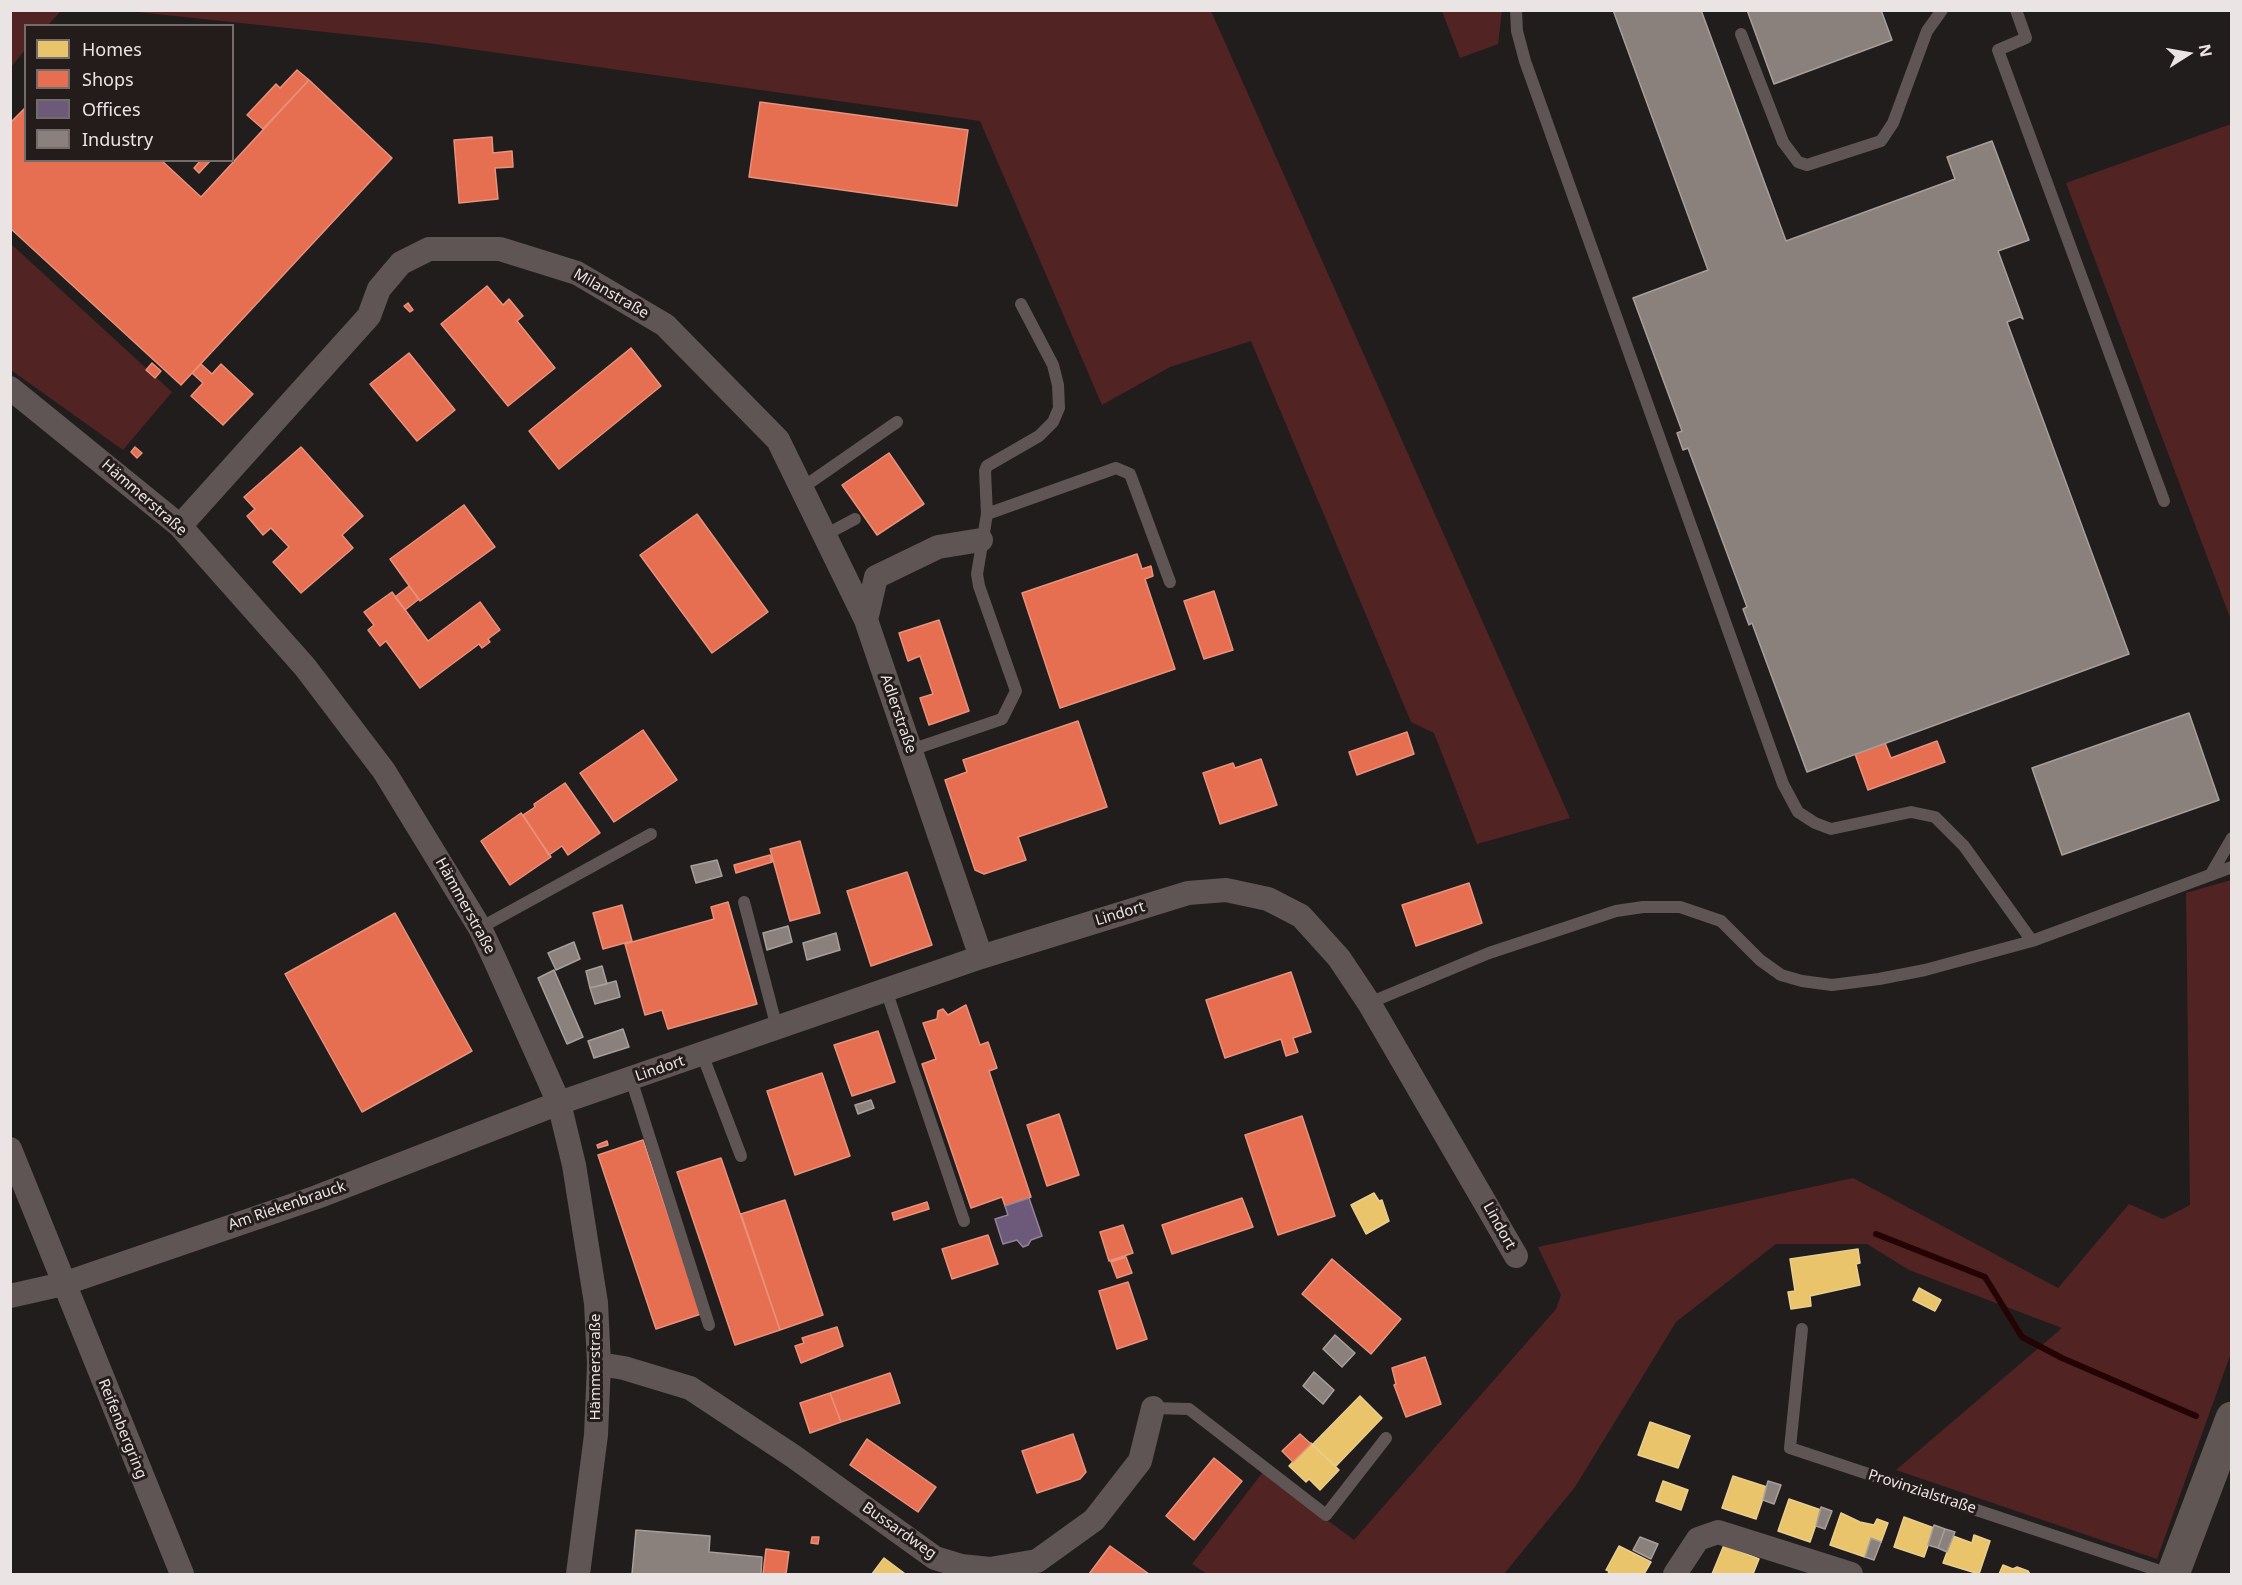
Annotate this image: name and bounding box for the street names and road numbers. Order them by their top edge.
street label: Milanstraße [570,265,652,323]
street label: Hämmerstraße [98,456,190,540]
street label: Adlerstraße [876,672,920,756]
street label: Hämmerstraße [431,855,499,957]
street label: Lindort [1093,898,1147,930]
street label: Lindort [633,1052,687,1086]
street label: Am Riekenbrauck [226,1177,348,1235]
street label: Lindort [1479,1199,1519,1253]
street label: Hämmerstraße [587,1313,605,1421]
street label: Reifenbergring [94,1376,150,1482]
street label: Provinzialstraße [1866,1466,1978,1518]
street label: Bussardweg [858,1499,940,1563]

